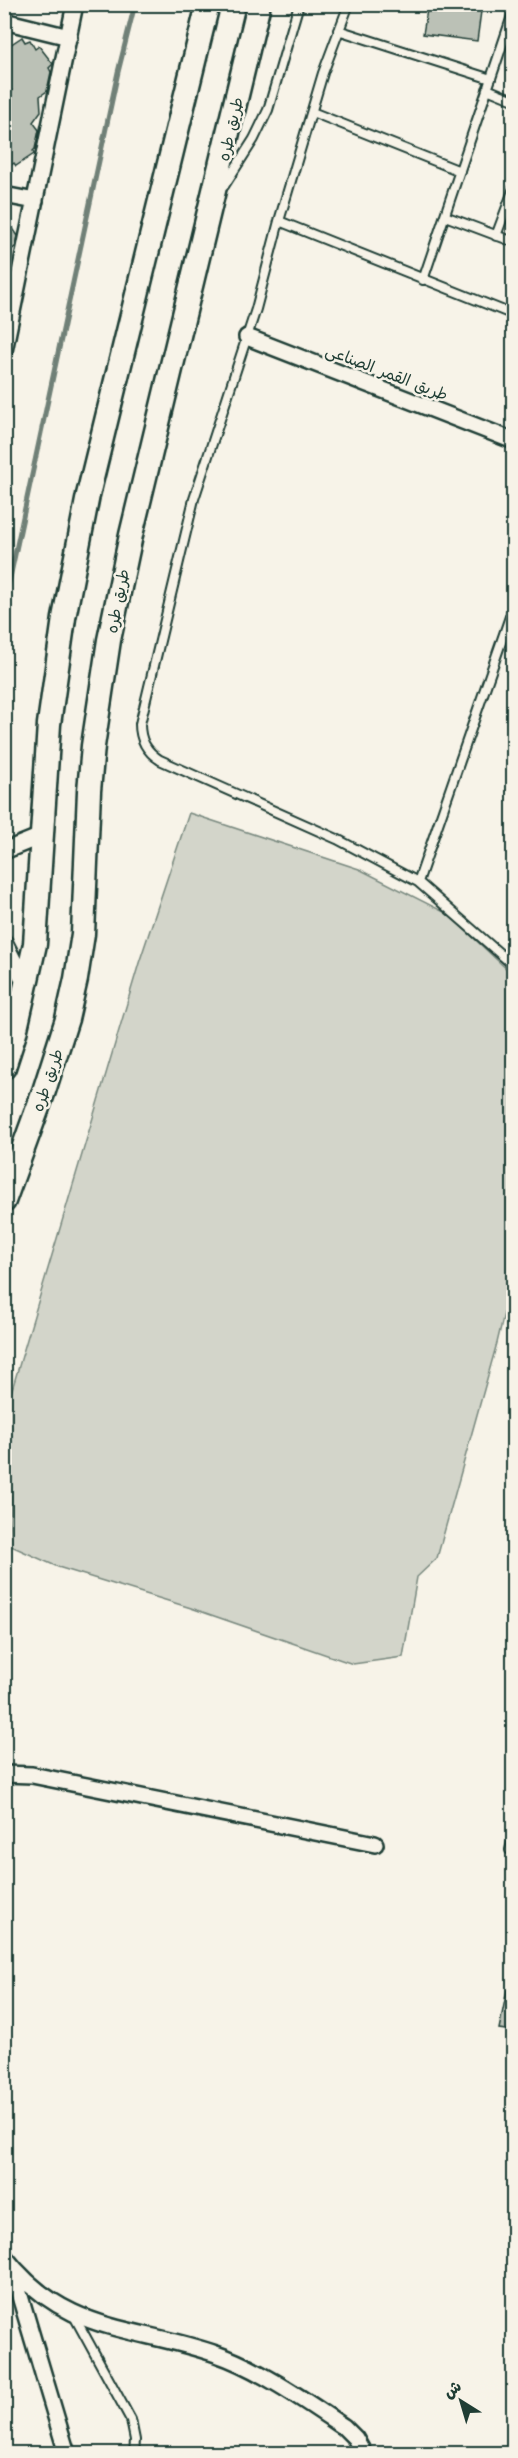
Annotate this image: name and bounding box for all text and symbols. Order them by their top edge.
street label: طريق طره [212,95,251,164]
street label: طريق القمر الصناعى [322,339,451,408]
street label: طريق طره [100,567,137,636]
street label: طريق طره [26,1046,71,1115]
north arrow [431,2371,491,2431]
text: ش [438,2375,467,2406]

